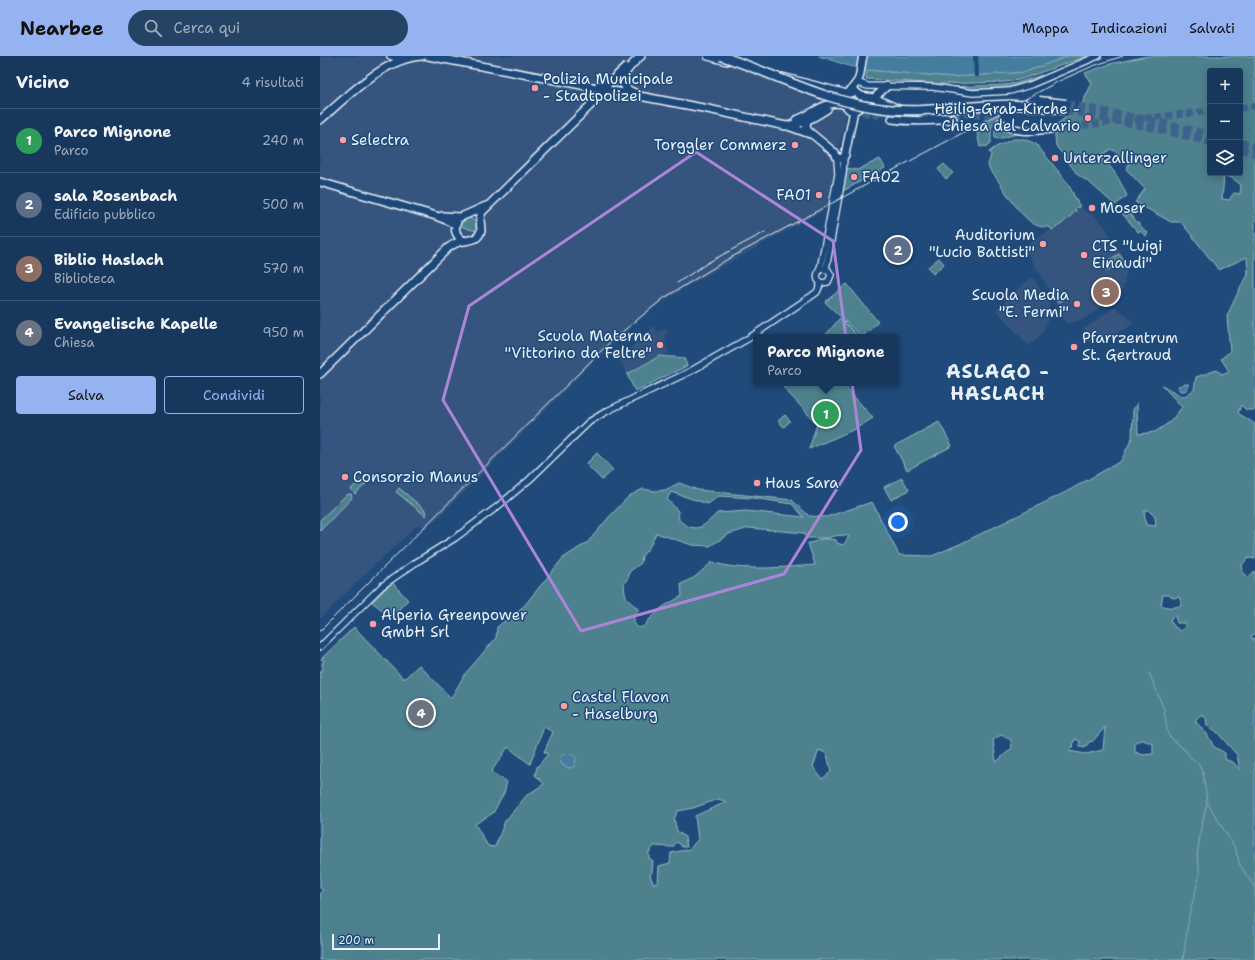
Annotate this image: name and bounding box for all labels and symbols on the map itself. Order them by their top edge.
place label: Polizia Municipale - Stadtpolizei [543,69,673,106]
marker: Polizia Municipale - Stadtpolizei [530,83,540,93]
place label: Heilig-Grab-Kirche - Chiesa del Calvario [934,99,1080,136]
marker: Heilig-Grab-Kirche - Chiesa del Calvario [1083,113,1093,123]
place label: Selectra [351,130,410,150]
marker: Selectra [338,135,348,145]
place label: Torggler Commerz [654,135,787,155]
marker: Torggler Commerz [790,140,800,150]
place label: Unterzallinger [1063,148,1167,168]
marker: Unterzallinger [1050,153,1060,163]
place label: FA02 [862,167,901,187]
marker: FA02 [849,172,859,182]
place label: FA01 [776,185,811,205]
marker: FA01 [814,190,824,200]
place label: Moser [1100,198,1146,218]
marker: Moser [1087,203,1097,213]
place label: Auditorium "Lucio Battisti" [929,225,1035,262]
pin: 2 [885,235,911,265]
place label: CTS "Luigi Einaudi" [1092,236,1162,273]
marker: Auditorium "Lucio Battisti" [1038,239,1048,249]
marker: CTS "Luigi Einaudi" [1079,250,1089,260]
pin: 3 [1093,277,1119,307]
place label: Scuola Media "E. Fermi" [972,285,1070,322]
marker: Scuola Media "E. Fermi" [1072,299,1082,309]
place label: Scuola Materna "Vittorino da Feltre" [505,326,653,363]
place label: Pfarrzentrum St. Gertraud [1082,328,1178,365]
marker: Scuola Materna "Vittorino da Feltre" [655,340,665,350]
marker: Pfarrzentrum St. Gertraud [1069,342,1079,352]
district label: ASLAGO - HASLACH [946,359,1050,406]
pin: 1 [813,399,839,429]
place label: Consorzio Manus [353,467,478,487]
marker: Consorzio Manus [340,472,350,482]
place label: Haus Sara [765,473,839,493]
marker: Haus Sara [752,478,762,488]
your location [888,512,908,532]
place label: Alperia Greenpower GmbH Srl [381,605,527,642]
marker: Alperia Greenpower GmbH Srl [368,619,378,629]
place label: Castel Flavon - Haselburg [572,687,669,724]
pin: 4 [408,698,434,728]
marker: Castel Flavon - Haselburg [559,701,569,711]
scale bar [332,932,440,951]

